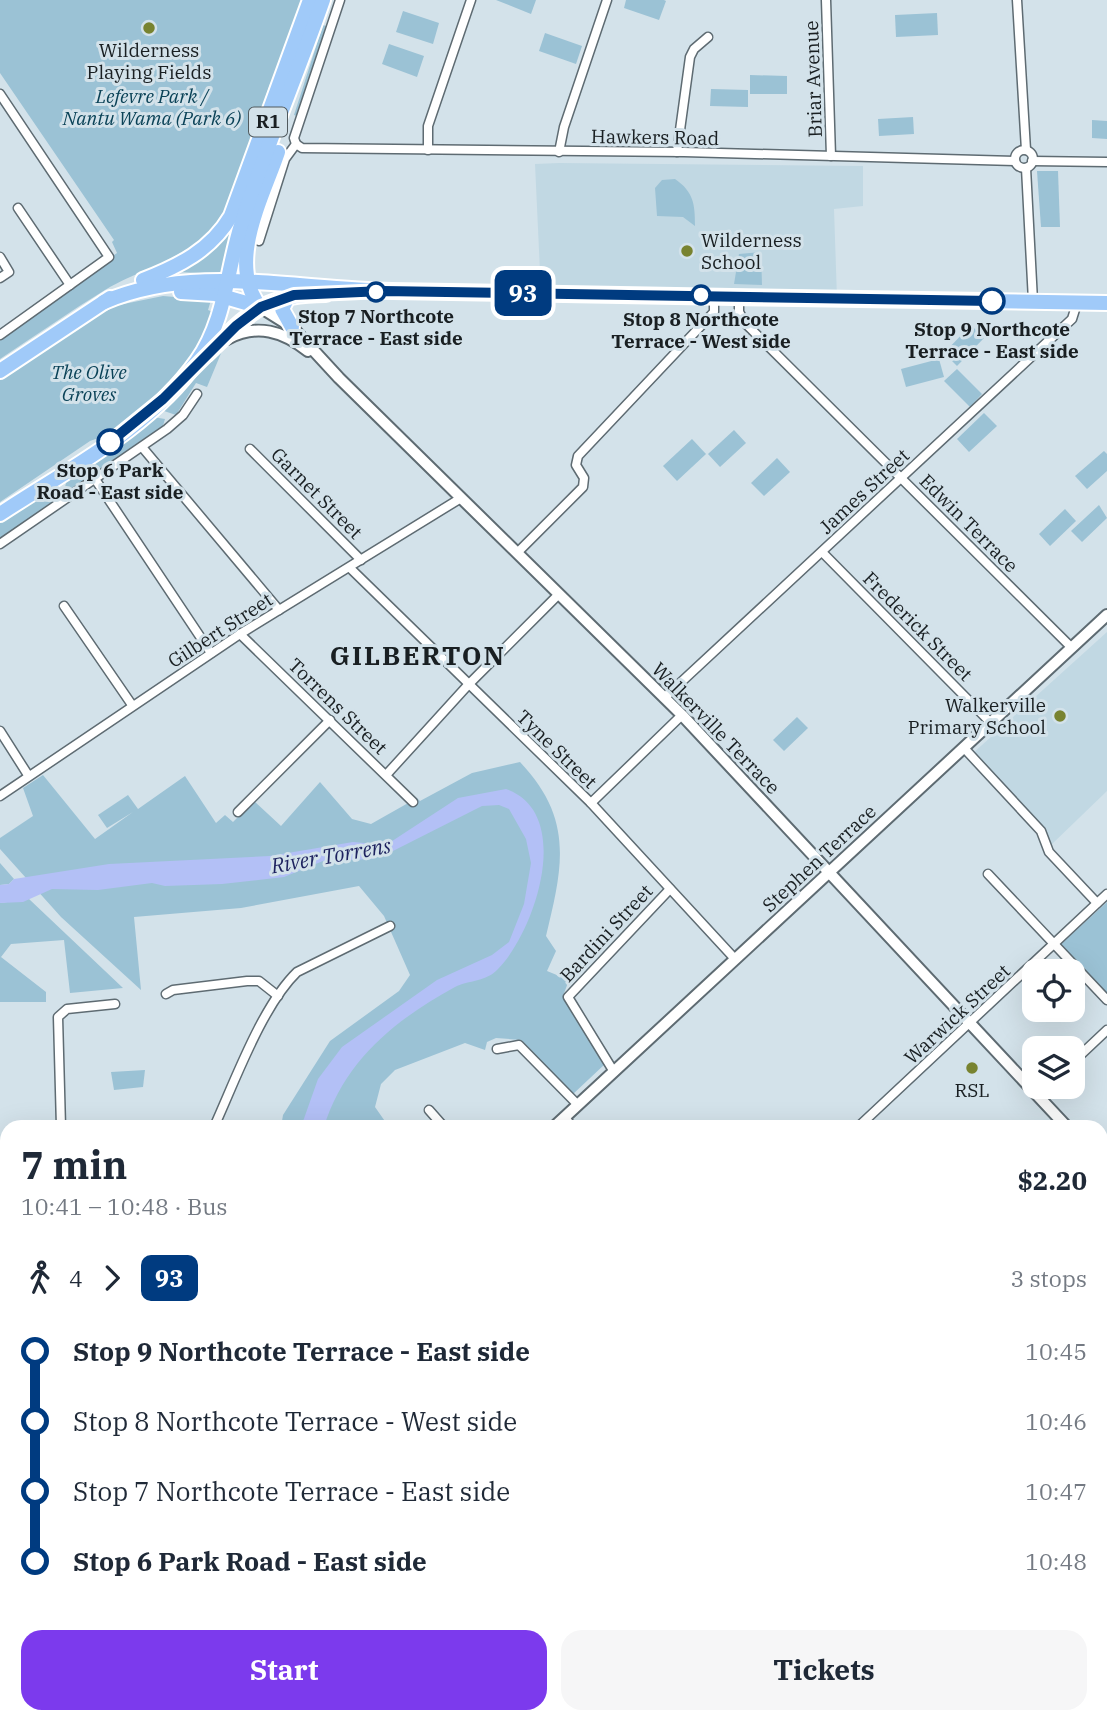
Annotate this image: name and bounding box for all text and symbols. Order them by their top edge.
marker: Wilderness Playing Fields [141,20,157,36]
street label: Briar Avenue [799,20,827,138]
place label: Wilderness Playing Fields [87,38,211,84]
park label: Lefevre Park / Nantu Wama (Park 6) [62,84,242,130]
road number: R1 [249,107,287,136]
street label: Hawkers Road [591,124,719,150]
place label: Wilderness School [701,228,802,274]
marker: Wilderness School [679,243,695,259]
line badge: 93 [491,270,554,316]
text: 93 [509,277,537,309]
marker: Stop 7 Northcote Terrace - East side [366,282,386,302]
marker: Stop 8 Northcote Terrace - West side [691,285,711,305]
marker: Stop 9 Northcote Terrace - East side [979,288,1005,314]
place label: Stop 7 Northcote Terrace - East side [289,304,463,350]
place label: Stop 8 Northcote Terrace - West side [611,307,791,353]
place label: Stop 9 Northcote Terrace - East side [905,317,1079,363]
park label: The Olive Groves [51,360,127,406]
marker: Stop 6 Park Road - East side [97,429,123,455]
street label: Garnet Street [266,442,368,544]
street label: James Street [814,443,914,539]
place label: Stop 6 Park Road - East side [36,458,184,504]
street label: Edwin Terrace [915,469,1023,577]
street label: Frederick Street [858,566,978,686]
street label: Gilbert Street [163,587,277,673]
district label: GILBERTON [330,638,506,672]
street label: Torrens Street [283,653,393,759]
street label: Walkerville Terrace [647,657,785,799]
place label: Walkerville Primary School [908,693,1046,739]
street label: Tyne Street [512,705,602,794]
marker: Walkerville Primary School [1052,708,1068,724]
street label: Stephen Terrace [757,799,881,917]
water label: River Torrens [268,831,393,880]
street label: Bardini Street [555,879,658,987]
street label: Warwick Street [899,959,1015,1069]
map controls [1022,959,1085,1099]
button: locate [1022,959,1085,1022]
button: layers [1022,1036,1085,1099]
marker: RSL [964,1060,980,1076]
place label: RSL [954,1078,990,1102]
text: 7 min [21,1140,127,1189]
text: $2.20 [1017,1163,1087,1197]
text: 10:41 – 10:48 · Bus [21,1191,228,1221]
icon: walk [21,1259,59,1297]
icon: forward [93,1259,131,1297]
text: 93 [155,1262,184,1294]
text: 4 [69,1263,83,1293]
text: 3 stops [1010,1263,1087,1293]
text: Stop 9 Northcote Terrace - East side [73,1334,530,1368]
text: 10:45 [1025,1336,1087,1366]
text: Stop 8 Northcote Terrace - West side [73,1404,517,1438]
text: 10:46 [1025,1406,1087,1436]
text: Stop 7 Northcote Terrace - East side [73,1474,510,1508]
text: 10:47 [1025,1476,1087,1506]
text: Stop 6 Park Road - East side [73,1544,427,1578]
text: 10:48 [1025,1546,1087,1576]
button: Start [21,1630,547,1710]
button: Tickets [561,1630,1087,1710]

